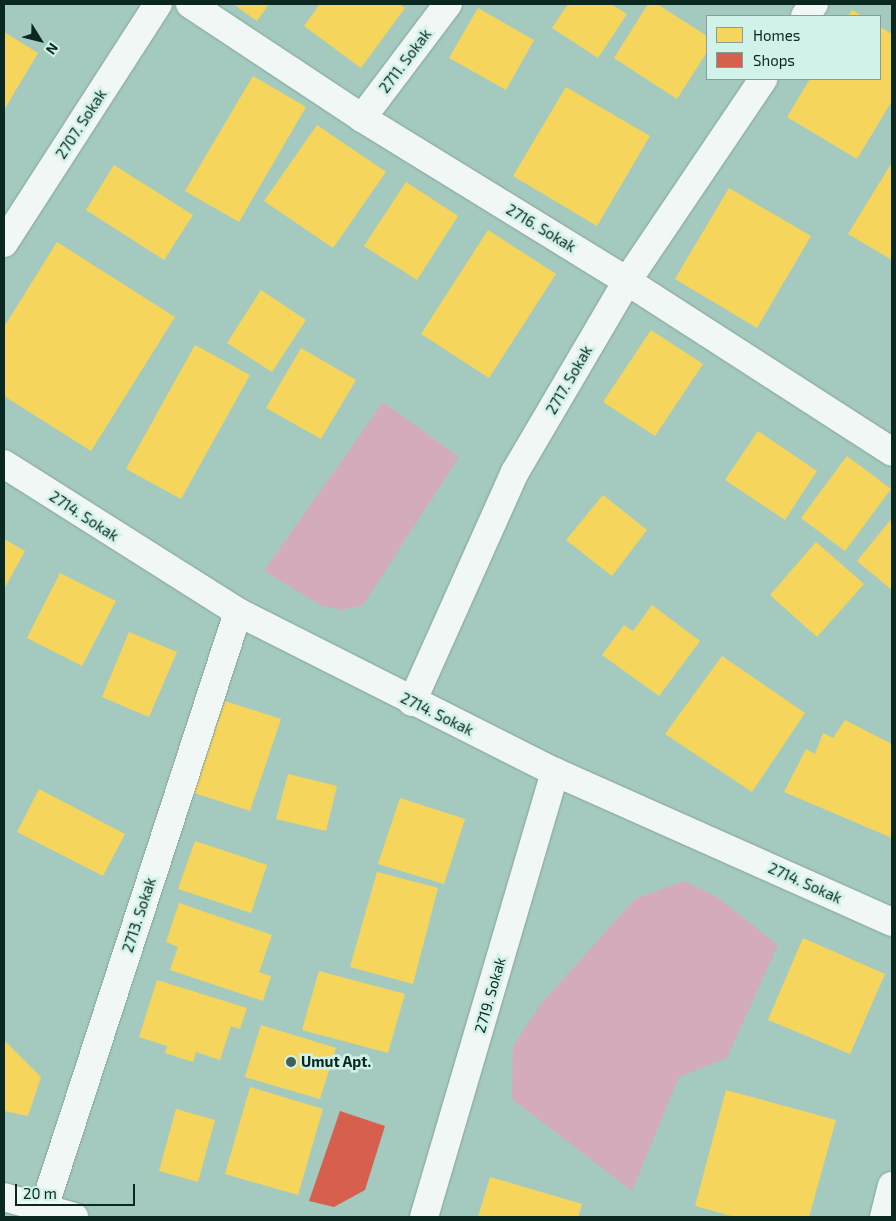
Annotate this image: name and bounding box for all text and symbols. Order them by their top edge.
north arrow [15,15,65,65]
legend [706,15,881,80]
street label: 2711. Sokak [375,26,435,96]
text: Homes [753,26,800,44]
text: N [43,40,62,58]
text: Shops [753,51,795,69]
street label: 2707. Sokak [52,86,110,162]
street label: 2716. Sokak [503,200,579,256]
street label: 2717. Sokak [542,342,596,418]
street label: 2714. Sokak [46,487,122,545]
street label: 2714. Sokak [398,689,476,739]
street label: 2714. Sokak [765,859,845,907]
street label: 2713. Sokak [118,875,160,955]
street label: 2719. Sokak [471,955,509,1035]
place label: Umut Apt. [301,1053,371,1071]
marker: Umut Apt. [285,1056,297,1068]
scale bar [18,1174,138,1206]
text: 20 m [23,1184,57,1202]

